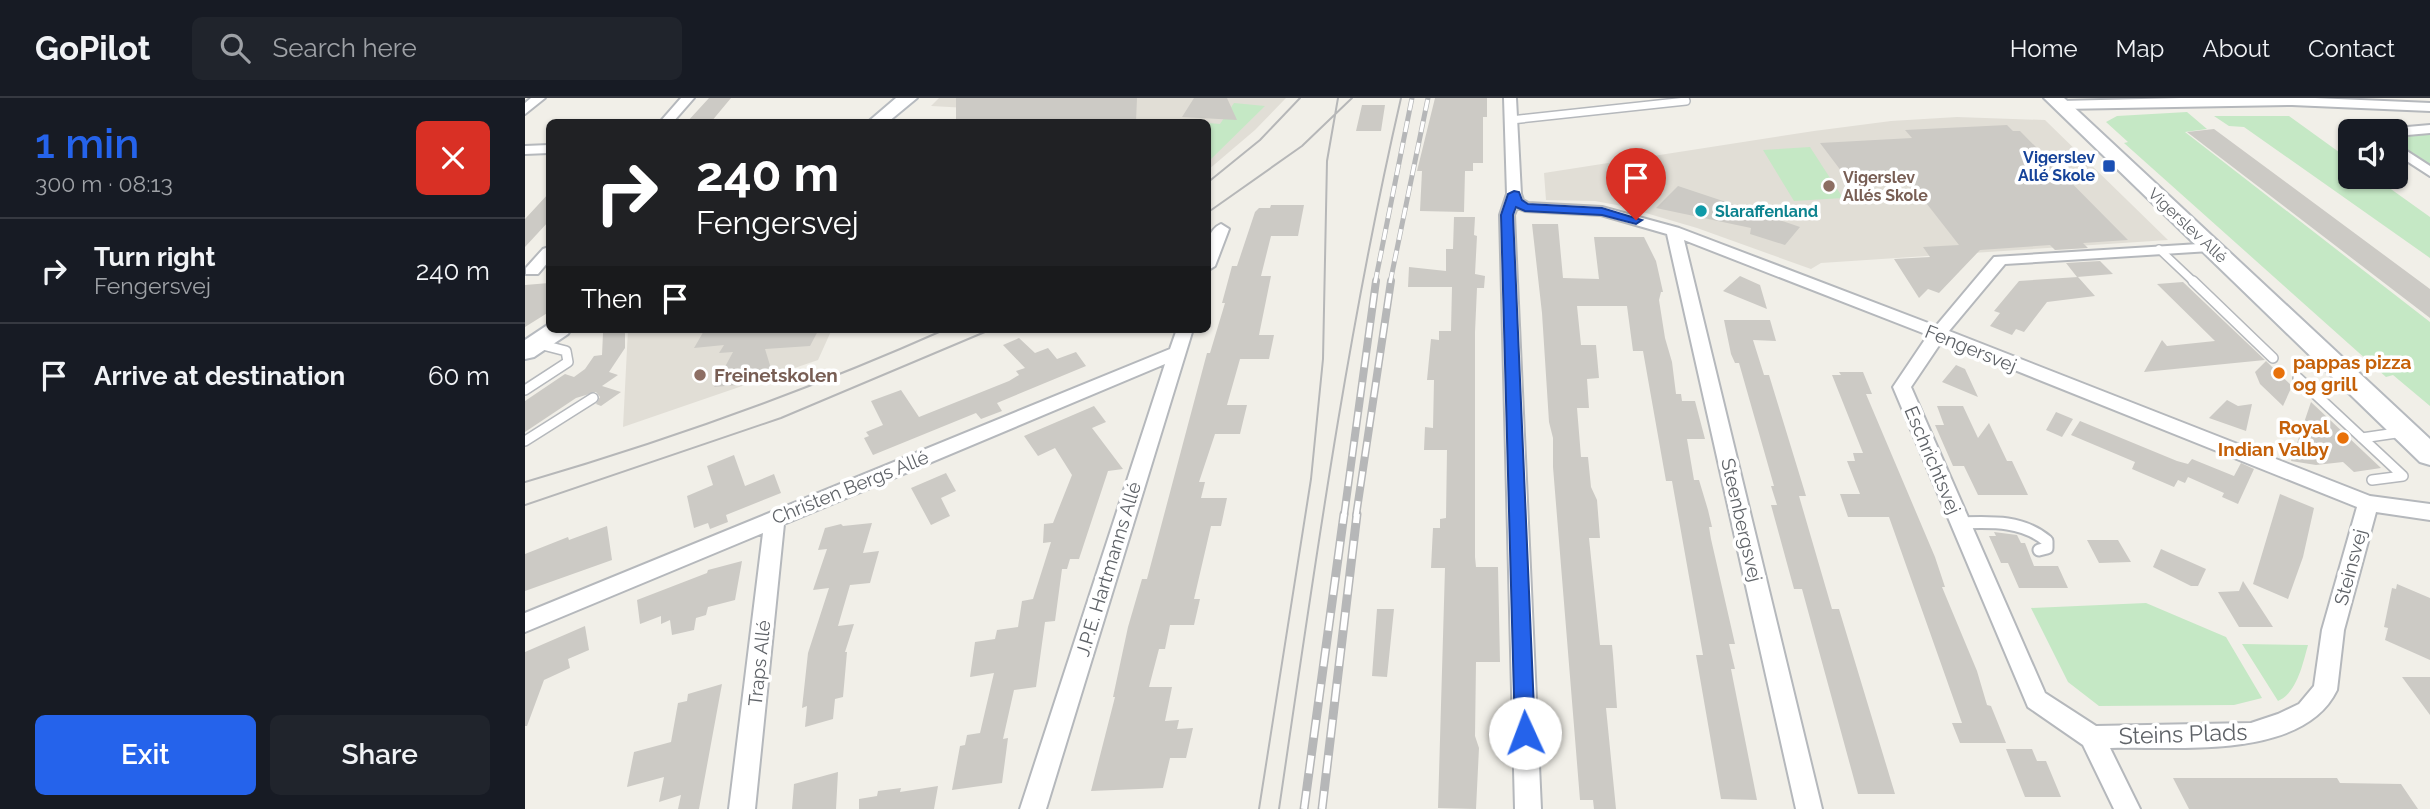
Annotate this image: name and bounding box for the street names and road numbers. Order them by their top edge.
street label: Vigerslev Allé [2144,184,2231,267]
street label: Fengersvej [1922,320,2020,376]
street label: Eschrichtsvej [1900,403,1966,517]
street label: Christen Bergs Allé [768,446,932,528]
street label: Steenbergsvej [1717,456,1767,584]
street label: J.P.E. Hartmanns Allé [1071,479,1145,659]
street label: Steinsvej [2329,526,2371,608]
street label: Traps Allé [744,619,774,707]
street label: Steins Plads [2118,718,2248,749]

